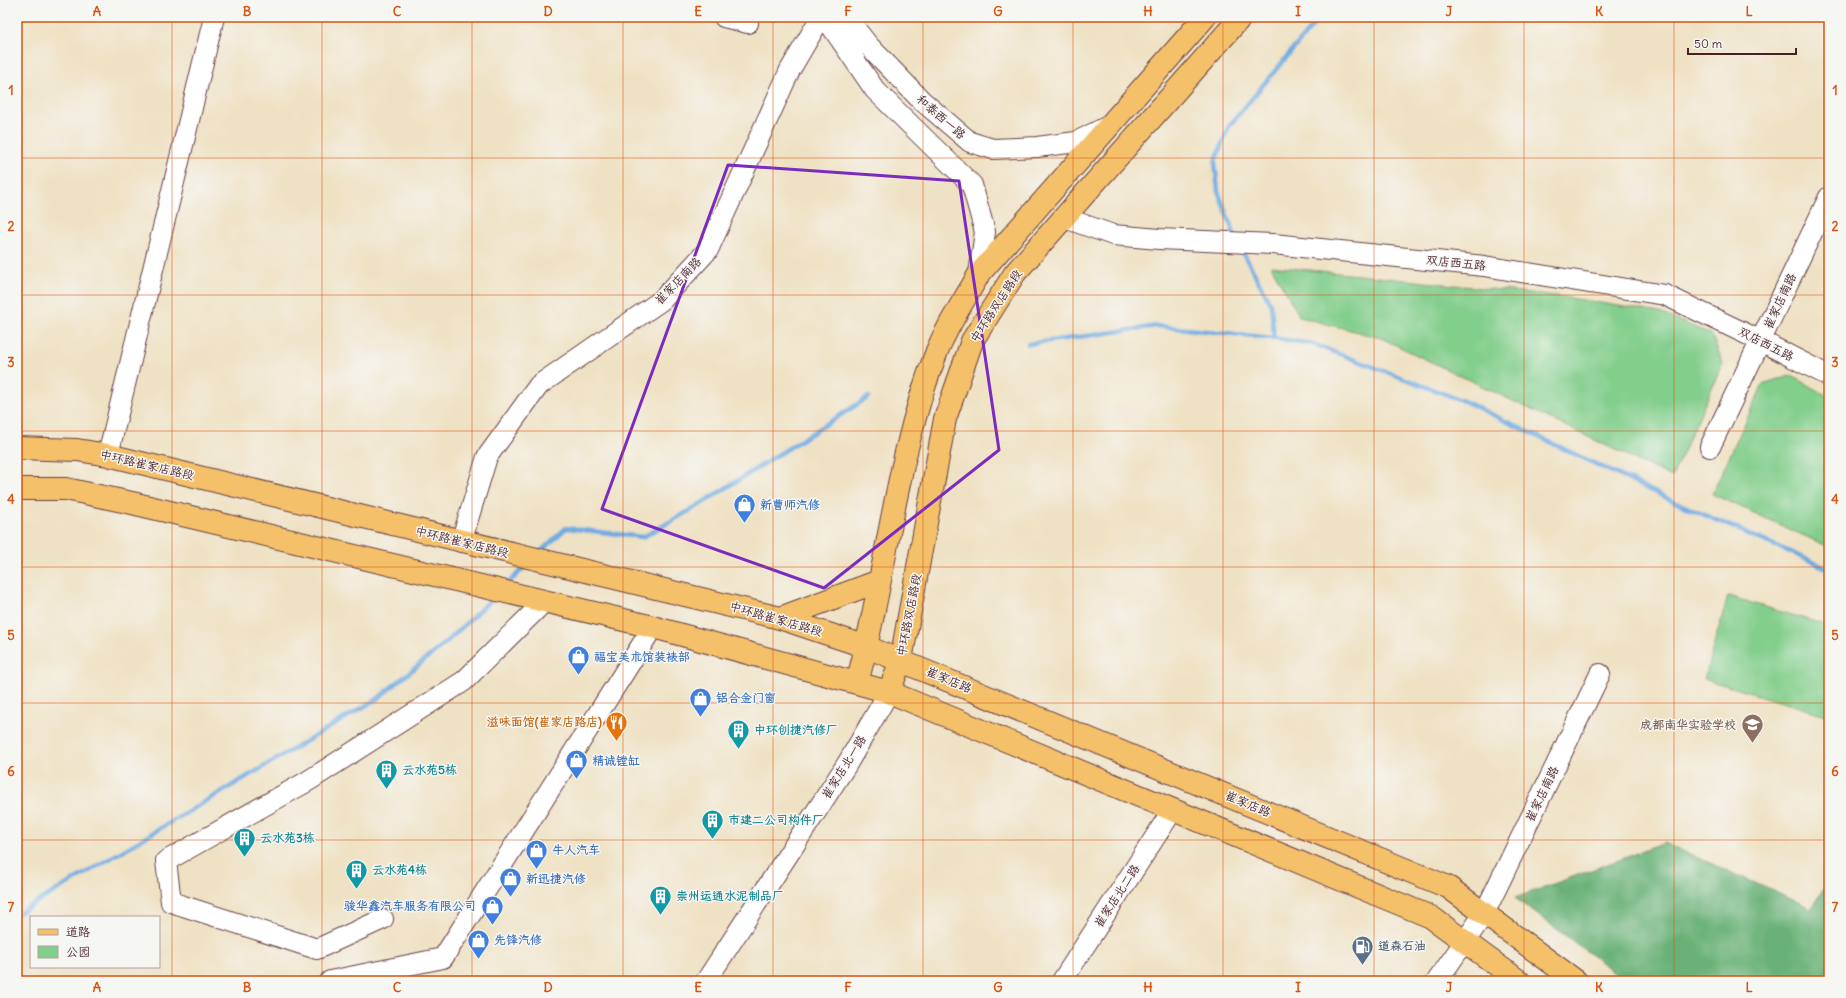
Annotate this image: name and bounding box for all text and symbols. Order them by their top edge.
text: A [93,3,102,20]
text: B [243,3,252,20]
text: C [393,3,402,20]
text: D [543,3,553,20]
text: E [694,3,702,20]
text: F [844,3,852,20]
text: G [993,3,1003,20]
text: H [1143,3,1153,20]
text: I [1295,3,1301,20]
text: J [1446,3,1453,20]
text: K [1595,3,1604,20]
text: L [1745,3,1753,20]
scale bar [1688,30,1796,56]
text: 50 m [1694,36,1723,51]
text: 1 [8,82,14,99]
text: 1 [1832,82,1838,99]
street label: 和泰西一路 [914,91,969,142]
text: 2 [7,218,15,235]
text: 2 [1831,218,1839,235]
street label: 双店西五路 [1425,252,1487,273]
street label: 崔家店南路 [651,254,704,307]
street label: 中环路双店路段 [966,266,1025,345]
street label: 崔家店南路 [1760,270,1799,331]
street label: 双店西五路 [1736,323,1796,364]
text: 3 [7,354,15,371]
text: 3 [1831,354,1839,371]
street label: 中环路崔家店路段 [99,446,196,483]
text: 4 [7,491,15,508]
text: 4 [1831,491,1839,508]
shop icon: 新曹师汽修 [732,492,758,525]
place label: 新曹师汽修 [760,497,820,512]
street label: 中环路崔家店路段 [414,523,511,560]
street label: 中环路双店路段 [893,572,924,658]
street label: 中环路崔家店路段 [728,598,824,639]
text: 5 [7,627,15,644]
text: 5 [1831,627,1839,644]
shop icon: 福宝美术馆装裱部 [565,644,591,677]
place label: 福宝美术馆装裱部 [594,649,690,664]
street label: 崔家店路 [924,663,974,696]
shop icon: 铝合金门窗 [687,685,713,718]
place label: 铝合金门窗 [716,690,776,705]
restaurant icon: 滋味面馆(崔家店路店) [604,709,630,742]
school or university icon: 成都南华实验学校 [1739,712,1765,745]
place label: 滋味面馆(崔家店路店) [487,714,602,730]
building icon: 中环创捷汽修厂 [726,717,752,750]
place label: 成都南华实验学校 [1640,717,1736,732]
place label: 中环创捷汽修厂 [754,722,838,737]
street label: 崔家店北一路 [818,732,869,801]
shop icon: 精诚镗缸 [564,748,590,781]
place label: 精诚镗缸 [592,753,640,768]
building icon: 云水苑5栋 [373,757,399,790]
place label: 云水苑5栋 [402,762,457,777]
text: 6 [7,763,15,780]
text: 6 [1831,763,1839,780]
street label: 崔家店南路 [1522,764,1561,824]
street label: 崔家店路 [1223,787,1273,820]
building icon: 市建二公司构件厂 [699,807,725,840]
place label: 市建二公司构件厂 [728,812,824,827]
building icon: 云水苑3栋 [231,825,257,858]
place label: 云水苑3栋 [260,830,315,845]
shop icon: 牛人汽车 [523,837,549,870]
place label: 牛人汽车 [552,842,600,857]
building icon: 云水苑4栋 [343,857,369,890]
street label: 崔家店北二路 [1091,861,1142,930]
place label: 云水苑4栋 [372,862,427,877]
shop icon: 新迅捷汽修 [498,866,524,899]
place label: 新迅捷汽修 [526,871,586,886]
building icon: 崇州运通水泥制品厂 [648,883,674,916]
place label: 崇州运通水泥制品厂 [676,888,784,903]
shop icon: 骏华鑫汽车服务有限公司 [479,893,505,926]
place label: 骏华鑫汽车服务有限公司 [344,898,476,913]
text: 7 [8,899,15,916]
text: 7 [1832,899,1839,916]
legend [30,916,160,968]
text: 道路 [66,924,90,939]
shop icon: 先锋汽修 [466,927,492,960]
place label: 先锋汽修 [494,932,542,947]
fuel station icon: 道森石油 [1349,933,1375,966]
place label: 道森石油 [1378,938,1426,953]
text: 公园 [66,944,90,959]
text: A [93,979,102,996]
text: B [243,979,252,996]
text: C [393,979,402,996]
text: D [543,979,553,996]
text: E [694,979,702,996]
text: F [844,979,852,996]
text: G [993,979,1003,996]
text: H [1143,979,1153,996]
text: I [1295,979,1301,996]
text: J [1446,979,1453,996]
text: K [1595,979,1604,996]
text: L [1745,979,1753,996]

